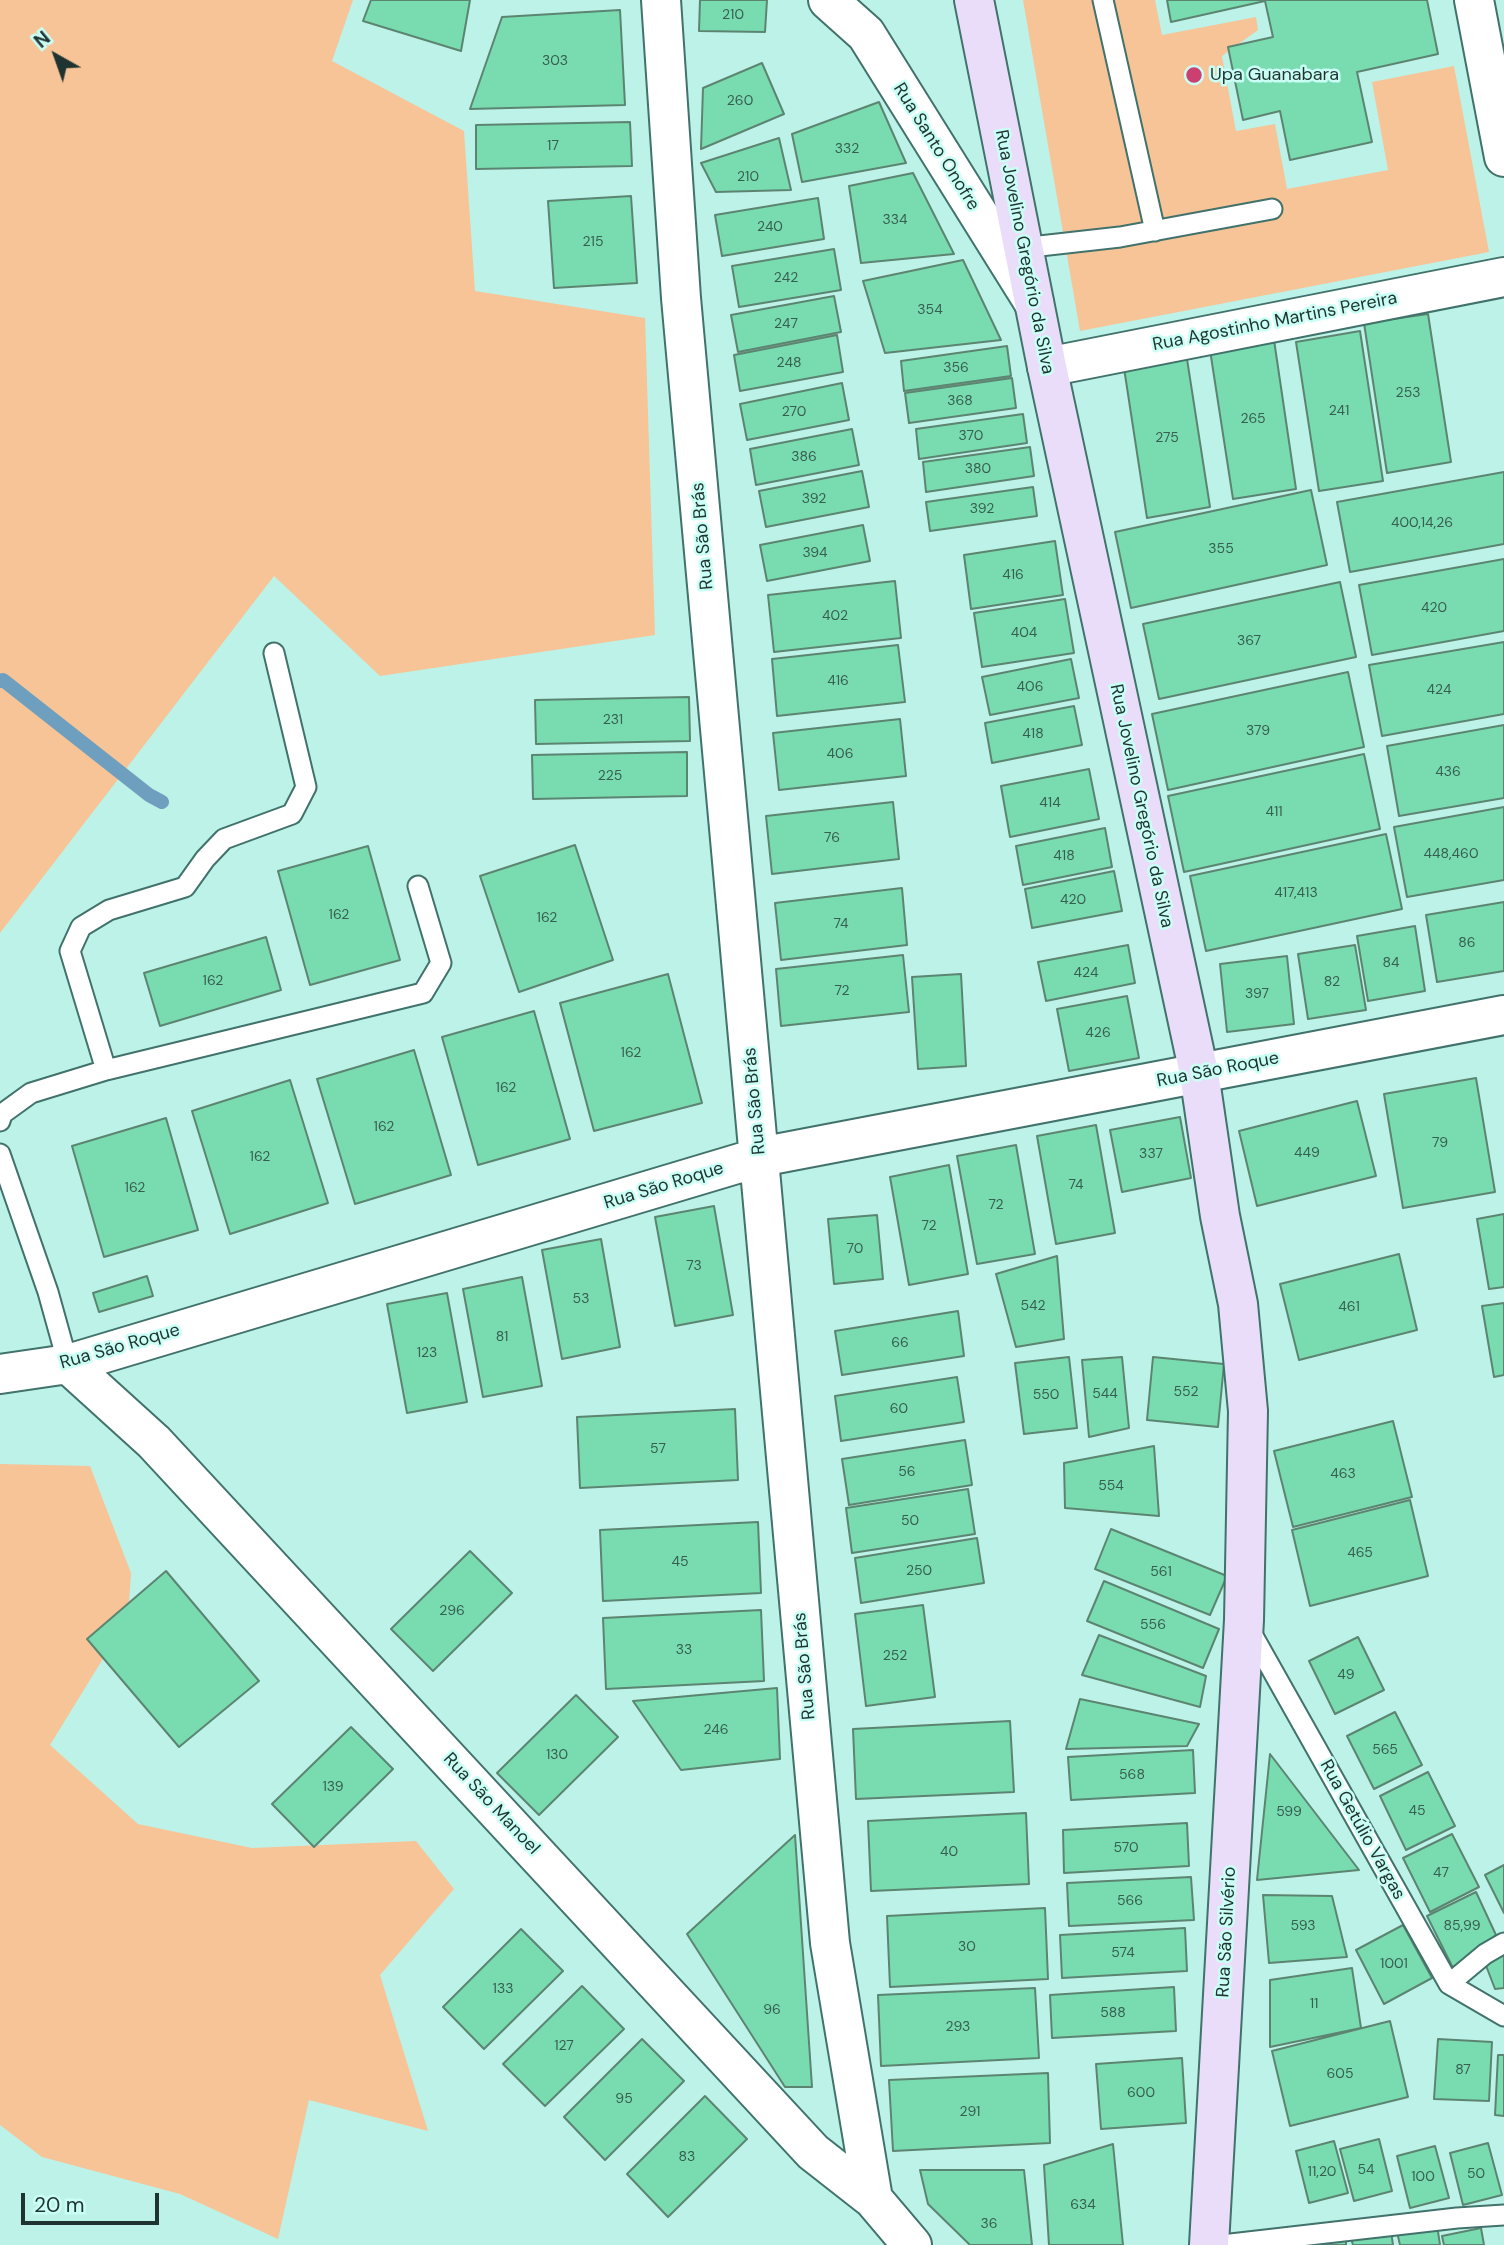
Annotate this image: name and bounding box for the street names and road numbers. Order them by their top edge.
street label: Rua Santo Onofre [888,79,984,215]
street label: Rua Jovelino Gregório da Silva [990,128,1058,376]
street label: Rua Agostinho Martins Pereira [1151,288,1399,356]
street label: Rua São Brás [688,481,718,591]
street label: Rua Jovelino Gregório da Silva [1105,682,1177,930]
street label: Rua São Brás [740,1046,770,1156]
street label: Rua São Roque [1155,1048,1281,1092]
street label: Rua São Roque [602,1158,726,1214]
street label: Rua São Roque [57,1320,183,1374]
street label: Rua São Brás [790,1611,820,1721]
street label: Rua São Manoel [438,1749,544,1859]
street label: Rua Getúlio Vargas [1315,1756,1409,1904]
street label: Rua São Silvério [1213,1866,1241,1998]

